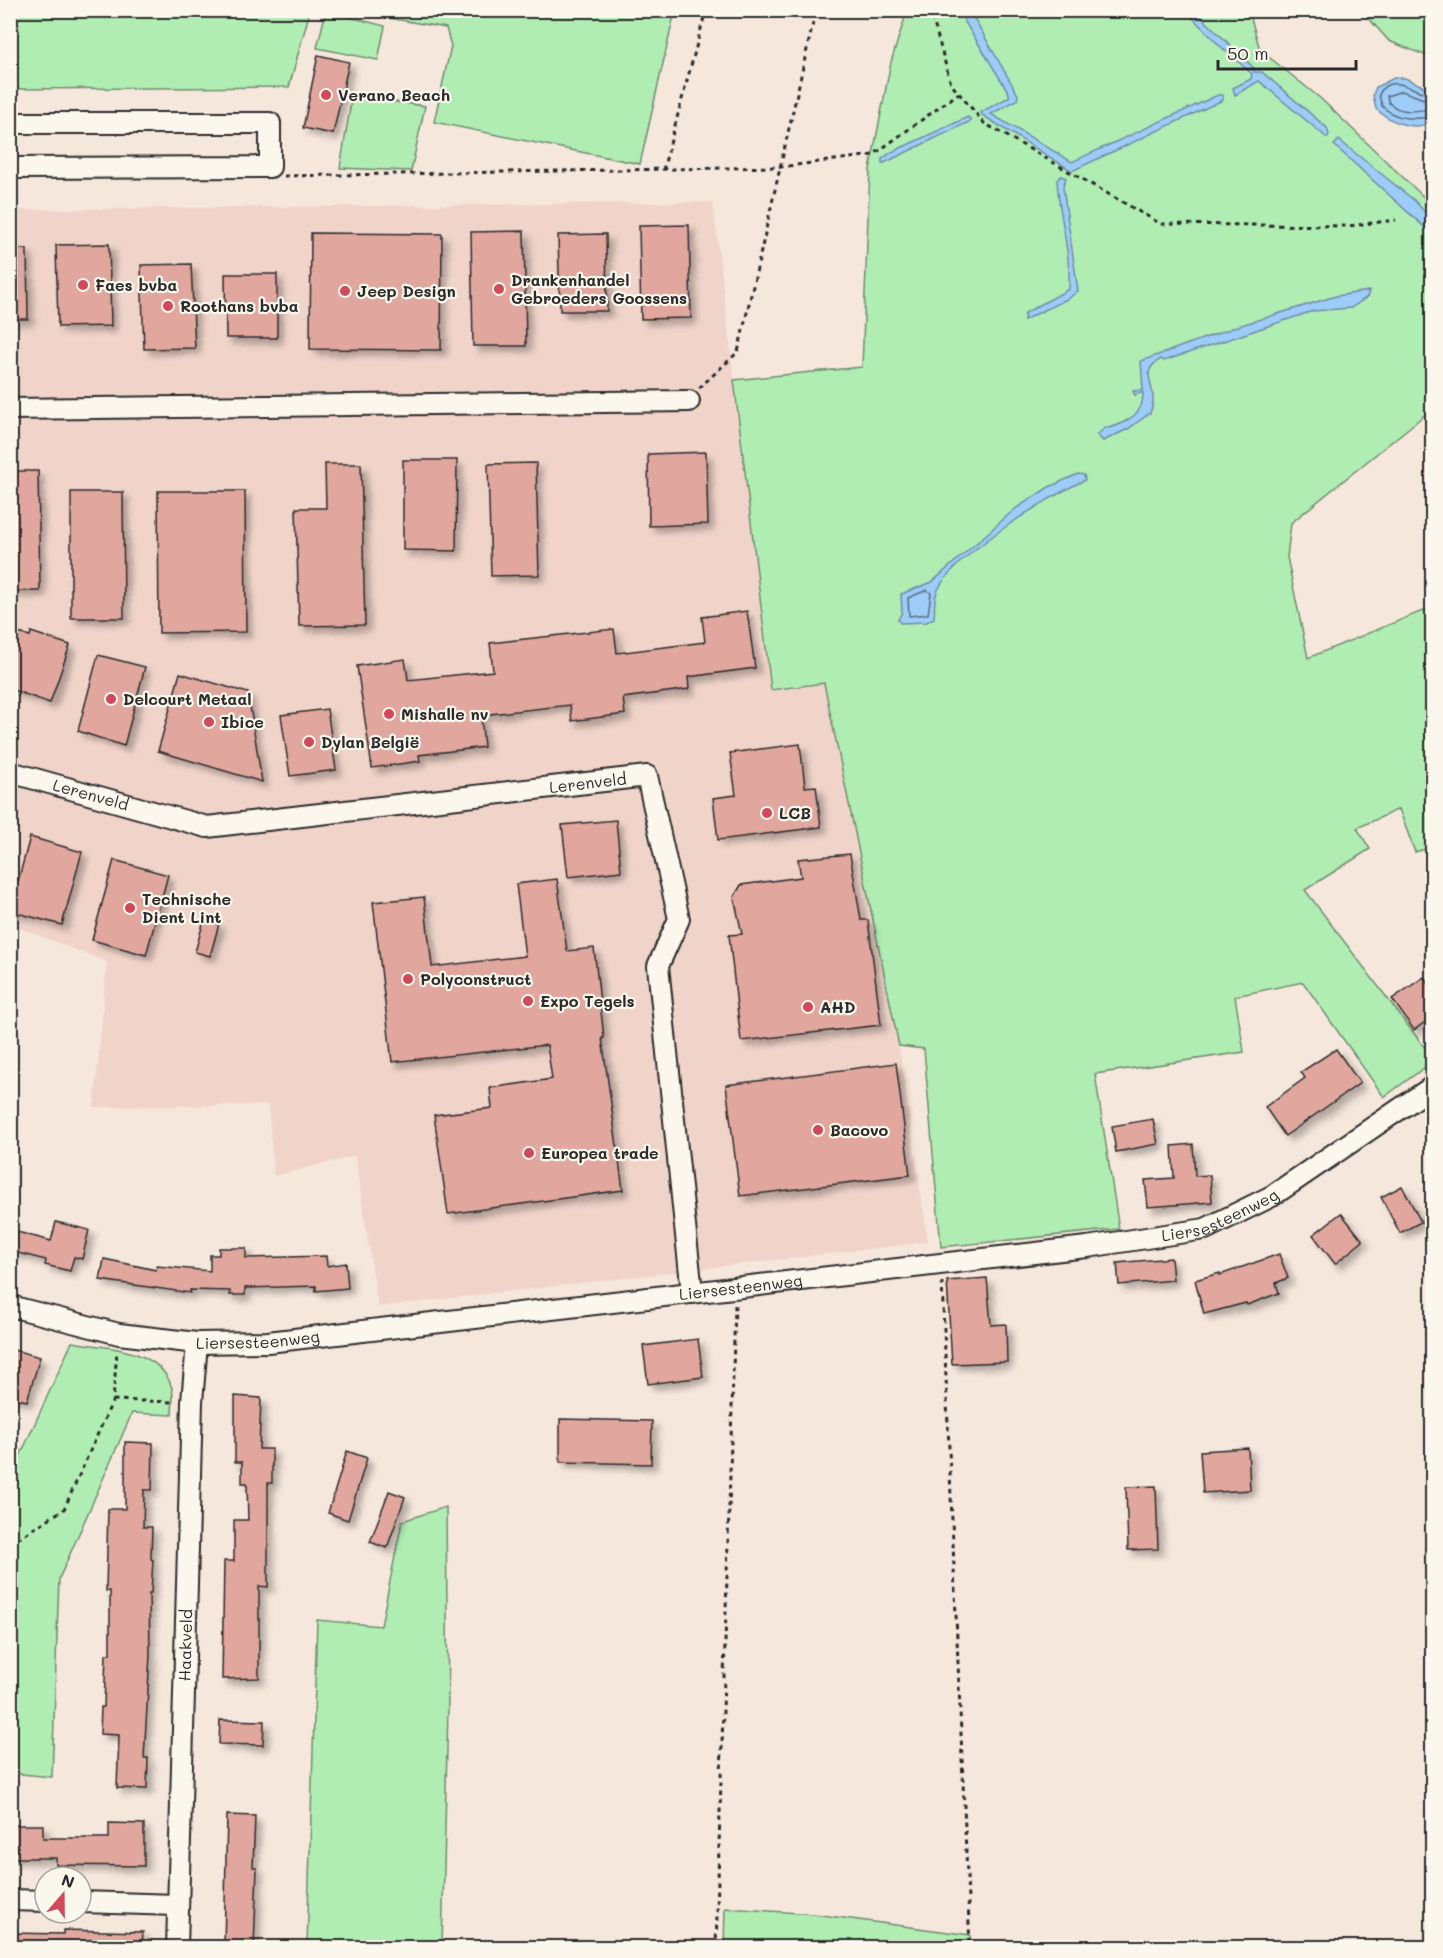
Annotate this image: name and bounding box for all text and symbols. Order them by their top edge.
scale bar [1218,33,1356,71]
text: 50 m [1227,41,1269,65]
place label: Verano Beach [338,84,450,105]
marker: Verano Beach [319,88,333,102]
place label: Drankenhandel Gebroeders Goossens [511,269,687,308]
place label: Faes bvba [95,274,177,295]
marker: Faes bvba [76,278,90,292]
place label: Jeep Design [357,280,456,301]
marker: Drankenhandel Gebroeders Goossens [492,282,506,296]
marker: Jeep Design [338,284,352,298]
place label: Roothans bvba [180,295,299,316]
marker: Roothans bvba [161,299,175,313]
place label: Delcourt Metaal [123,688,252,709]
marker: Delcourt Metaal [104,692,118,706]
place label: Mishalle nv [401,703,489,724]
marker: Mishalle nv [382,707,396,721]
place label: Ibice [221,711,264,732]
marker: Ibice [202,715,216,729]
place label: Dylan België [321,731,419,752]
marker: Dylan België [302,735,316,749]
street label: Lerenveld [548,767,628,797]
street label: Lerenveld [51,774,131,815]
place label: LCB [779,802,811,823]
marker: LCB [760,806,774,820]
place label: Technische Dient Lint [142,888,231,927]
marker: Technische Dient Lint [123,901,137,915]
place label: Polyconstruct [420,968,531,989]
marker: Polyconstruct [401,972,415,986]
place label: Expo Tegels [540,990,635,1011]
marker: Expo Tegels [521,994,535,1008]
place label: AHD [820,996,856,1017]
marker: AHD [801,1000,815,1014]
place label: Bacovo [830,1119,889,1140]
marker: Bacovo [811,1123,825,1137]
place label: Europea trade [541,1142,659,1163]
marker: Europea trade [522,1146,536,1160]
street label: Liersesteenweg [1160,1184,1282,1246]
street label: Liersesteenweg [678,1269,804,1304]
street label: Liersesteenweg [196,1325,321,1353]
street label: Haakveld [173,1609,196,1682]
north arrow [33,1865,93,1925]
text: N [59,1868,78,1892]

